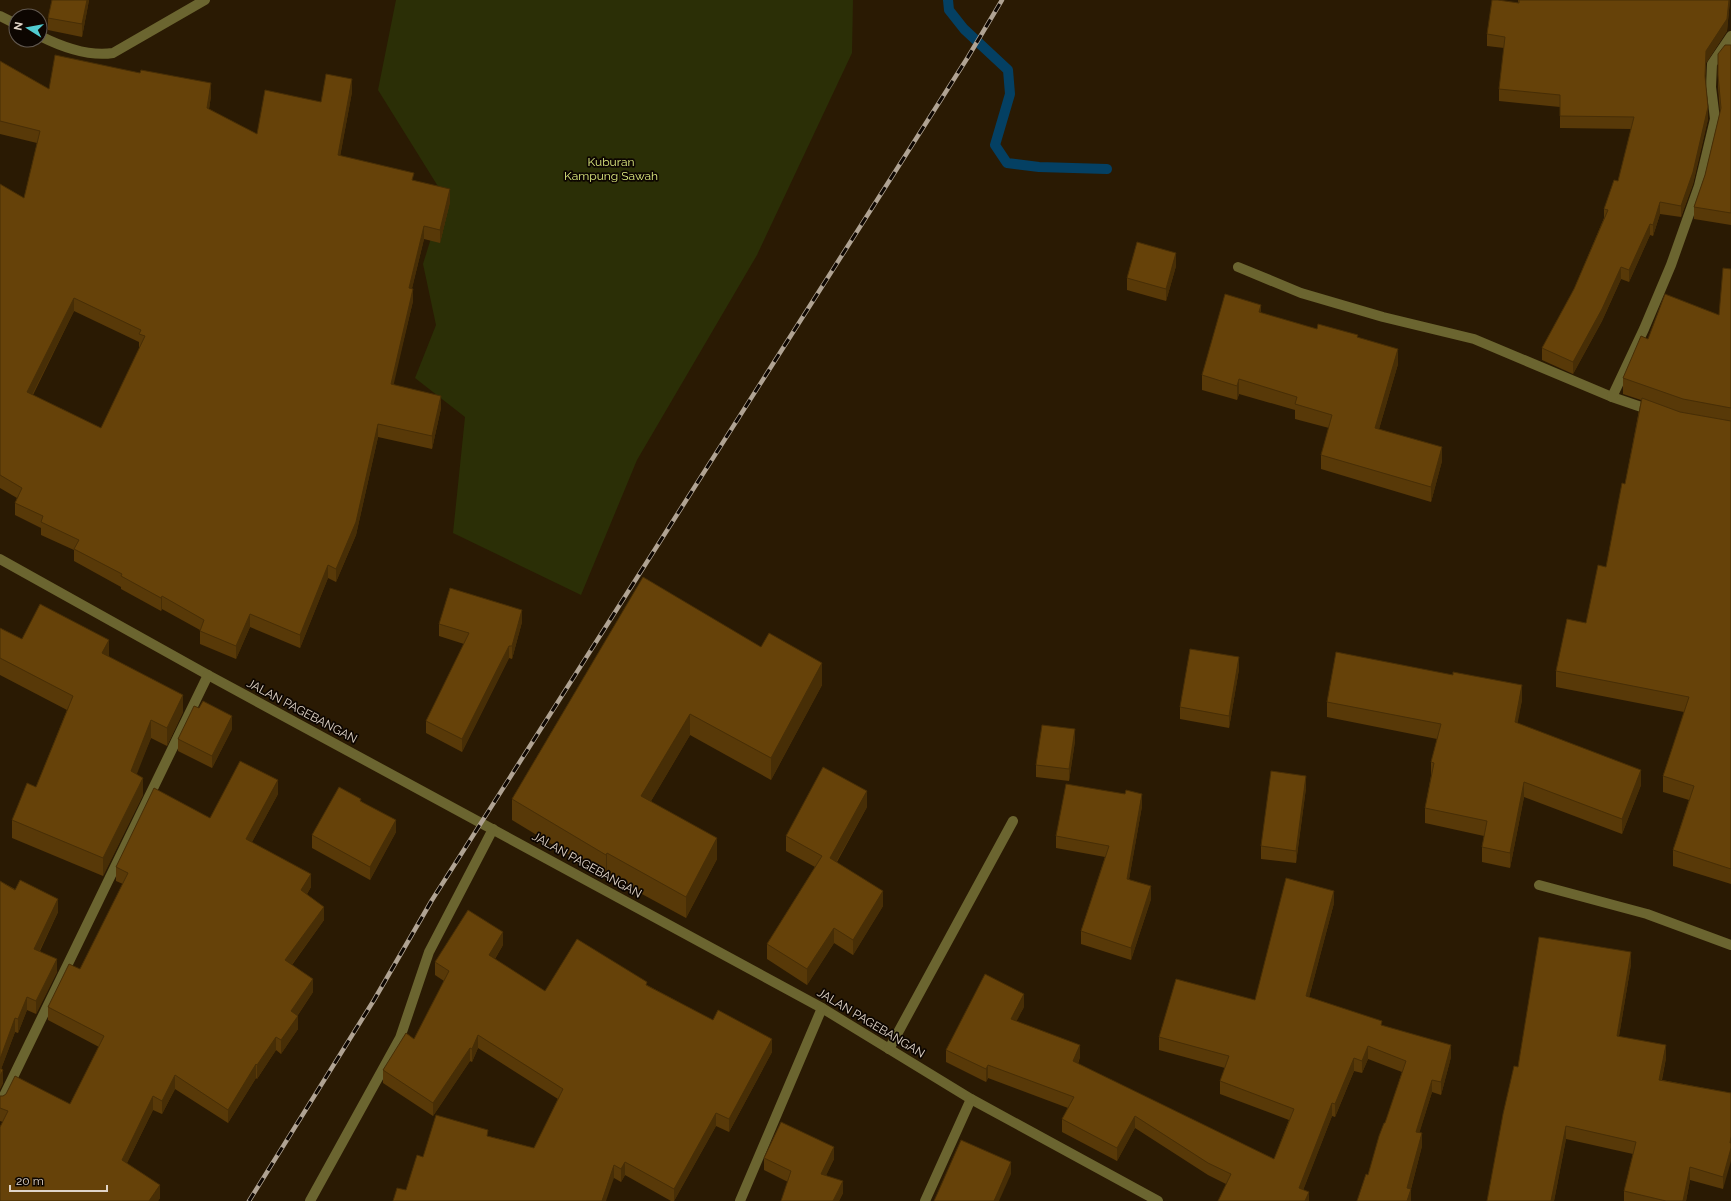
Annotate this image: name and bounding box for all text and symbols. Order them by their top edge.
north arrow [8,8,48,48]
text: N [11,21,26,32]
park label: Kuburan Kampung Sawah [564,155,658,183]
street label: JALAN PAGEBANGAN [244,676,360,746]
street label: JALAN PAGEBANGAN [530,829,644,901]
street label: JALAN PAGEBANGAN [815,985,927,1061]
scale bar [10,1167,107,1193]
text: 20 m [16,1174,44,1188]

